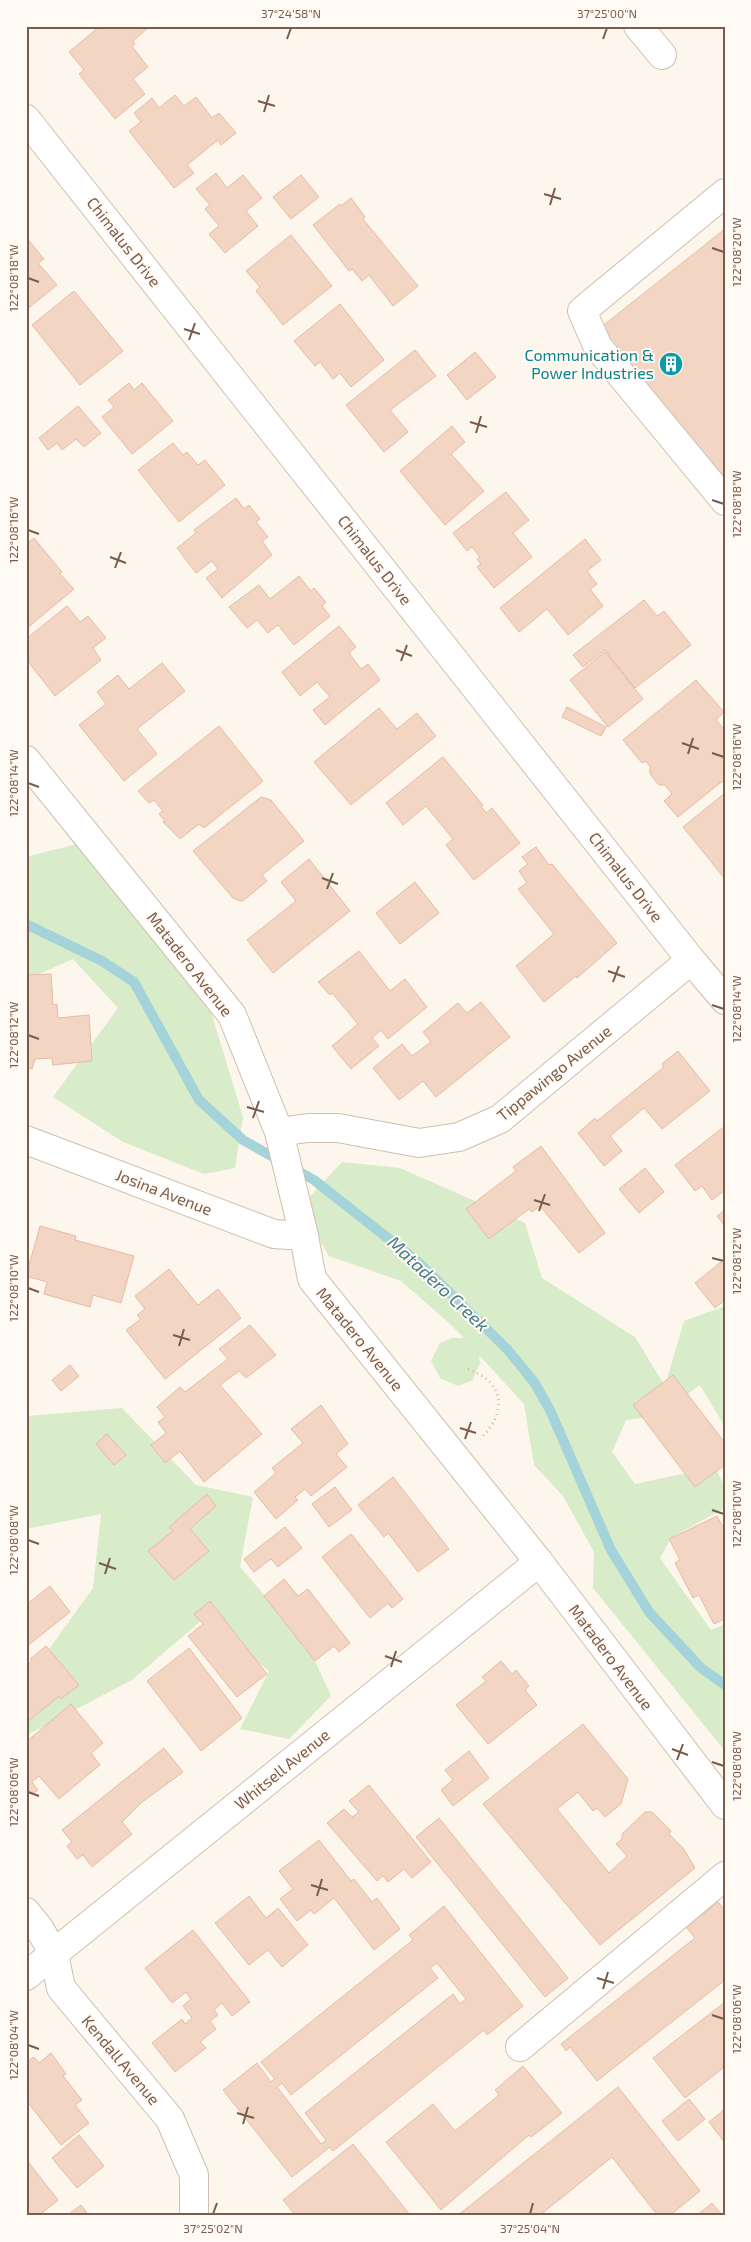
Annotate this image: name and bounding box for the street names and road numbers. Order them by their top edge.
street label: Chimalus Drive [83,193,165,290]
street label: Chimalus Drive [334,511,416,608]
street label: Chimalus Drive [585,828,667,925]
street label: Matadero Avenue [144,908,237,1020]
street label: Tippawingo Avenue [493,1021,615,1125]
street label: Josina Avenue [113,1164,215,1219]
street label: Matadero Avenue [313,1283,408,1394]
street label: Matadero Avenue [565,1600,657,1713]
street label: Whitsell Avenue [230,1724,333,1813]
street label: Kendall Avenue [78,2011,164,2108]

